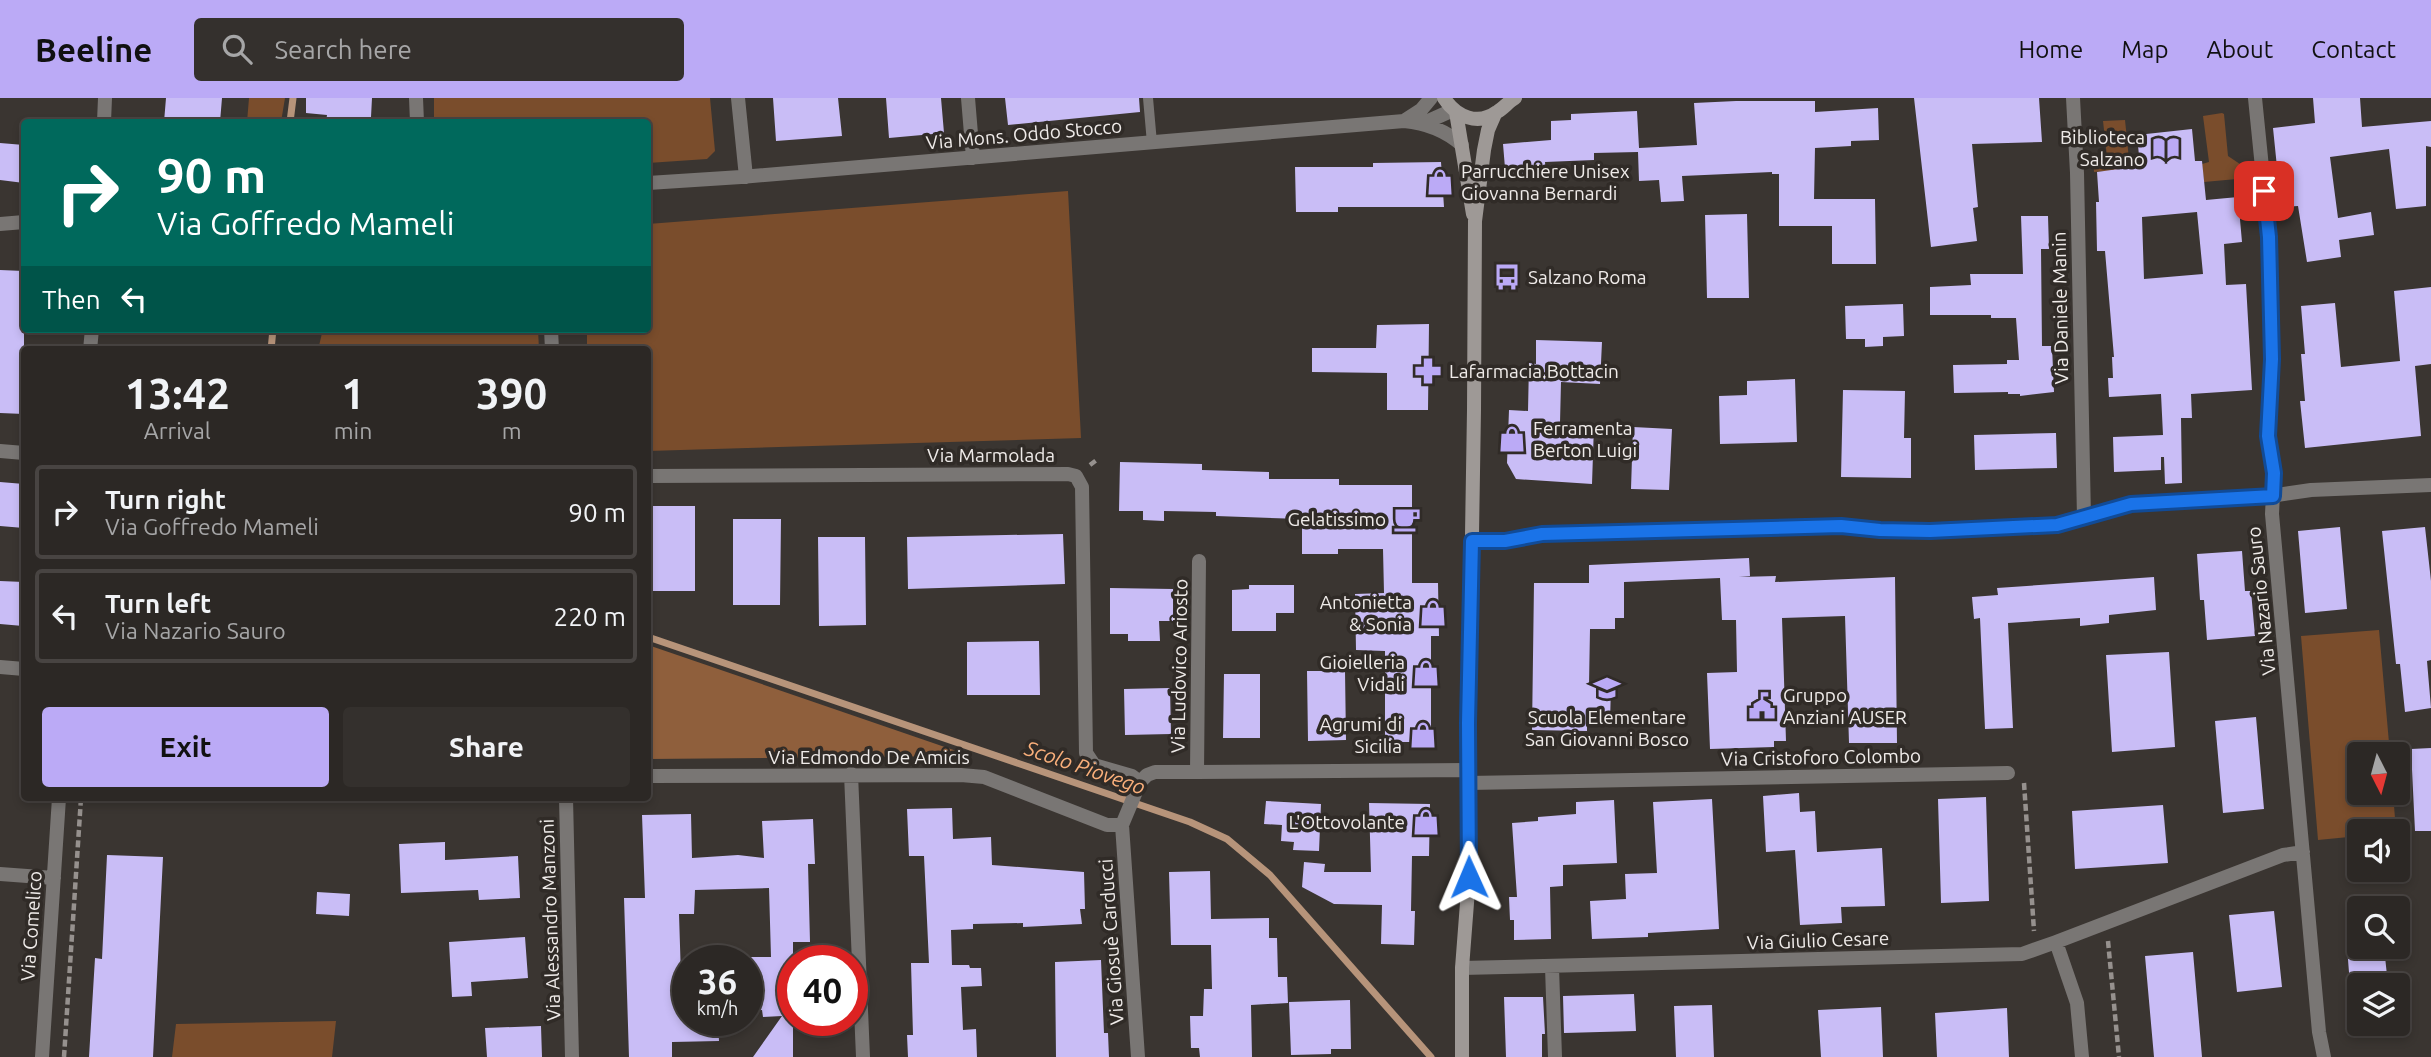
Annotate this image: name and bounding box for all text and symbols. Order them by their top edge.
search box [194,18,684,81]
icon: search [218,30,256,68]
text: Beeline [35,31,152,68]
text: Search here [274,35,412,64]
text: Home [2018,36,2083,63]
text: Map [2121,36,2168,63]
text: About [2206,36,2273,63]
text: Contact [2311,36,2396,63]
street label: Via Mons. Oddo Stocco [925,114,1123,154]
place label: Biblioteca Salzano [2060,126,2145,170]
library icon: Biblioteca Salzano [2151,133,2181,163]
icon: right [42,147,133,238]
text: 90 m [157,147,266,202]
place label: Parrucchiere Unisex Giovanna Bernardi [1461,160,1630,204]
pin [2234,161,2294,221]
shop icon: Parrucchiere Unisex Giovanna Bernardi [1425,167,1455,197]
icon: arrive [2245,172,2283,210]
text: Via Goffredo Mameli [157,205,454,241]
street label: Via Daniele Manin [2048,231,2072,385]
bus stop icon: Salzano Roma [1492,262,1522,292]
place label: Salzano Roma [1528,266,1647,288]
icon: left [115,280,153,318]
text: Then [42,285,101,314]
pharmacy icon: Lafarmacia.Bottacin [1413,356,1443,386]
place label: Lafarmacia.Bottacin [1449,360,1619,382]
text: 13:42 [125,370,230,417]
text: 1 [341,370,365,417]
text: 390 [476,370,547,417]
place label: Ferramenta Berton Luigi [1533,417,1637,461]
text: Arrival [144,418,211,443]
text: min [334,418,372,443]
text: m [502,418,522,443]
shop icon: Ferramenta Berton Luigi [1497,424,1527,454]
street label: Via Marmolada [927,444,1055,466]
text: Turn right [105,485,226,514]
icon: right [46,493,84,531]
text: 90 m [568,498,626,527]
cafe icon: Gelatissimo [1392,504,1422,534]
place label: Gelatissimo [1287,508,1386,530]
text: Via Goffredo Mameli [105,514,319,539]
street label: Via Nazario Sauro [2242,526,2280,676]
street label: Via Ludovico Ariosto [1166,579,1192,753]
text: Turn left [105,589,211,618]
place label: Antonietta & Sonia [1320,591,1412,635]
icon: left [46,597,84,635]
shop icon: Antonietta & Sonia [1418,598,1448,628]
text: 220 m [554,602,626,631]
text: Via Nazario Sauro [105,618,286,643]
place label: Gioielleria Vidali [1320,651,1405,695]
shop icon: Gioielleria Vidali [1411,658,1441,688]
school or university icon: Scuola Elementare San Giovanni Bosco [1592,673,1622,703]
place label: Gruppo Anziani AUSER [1783,684,1907,728]
public building icon: Gruppo Anziani AUSER [1747,691,1777,721]
place label: Scuola Elementare San Giovanni Bosco [1525,706,1689,750]
button: Exit [42,707,329,787]
button: Share [343,707,630,787]
place label: Agrumi di Sicilia [1320,713,1402,757]
shop icon: Agrumi di Sicilia [1408,720,1438,750]
water label: Scolo Piovego [1021,735,1149,799]
north arrow [2347,742,2410,805]
map controls [2347,742,2410,1036]
street label: Via Cristoforo Colombo [1721,744,1921,770]
street label: Via Edmondo De Amicis [768,746,970,768]
shop icon: L'Ottovolante [1411,807,1441,837]
place label: L'Ottovolante [1288,811,1405,833]
street label: Via Alessandro Manzoni [535,818,565,1022]
button: sound [2347,819,2410,882]
position arrow [1432,840,1506,914]
street label: Via Giosuè Carducci [1094,858,1128,1026]
street label: Via Comelico [16,870,46,982]
button: search [2347,896,2410,959]
street label: Via Giulio Cesare [1746,927,1890,953]
speed limit sign: 40 [777,945,868,1036]
text: 36 [698,961,737,1001]
button: layers [2347,973,2410,1036]
text: km/h [697,998,738,1018]

